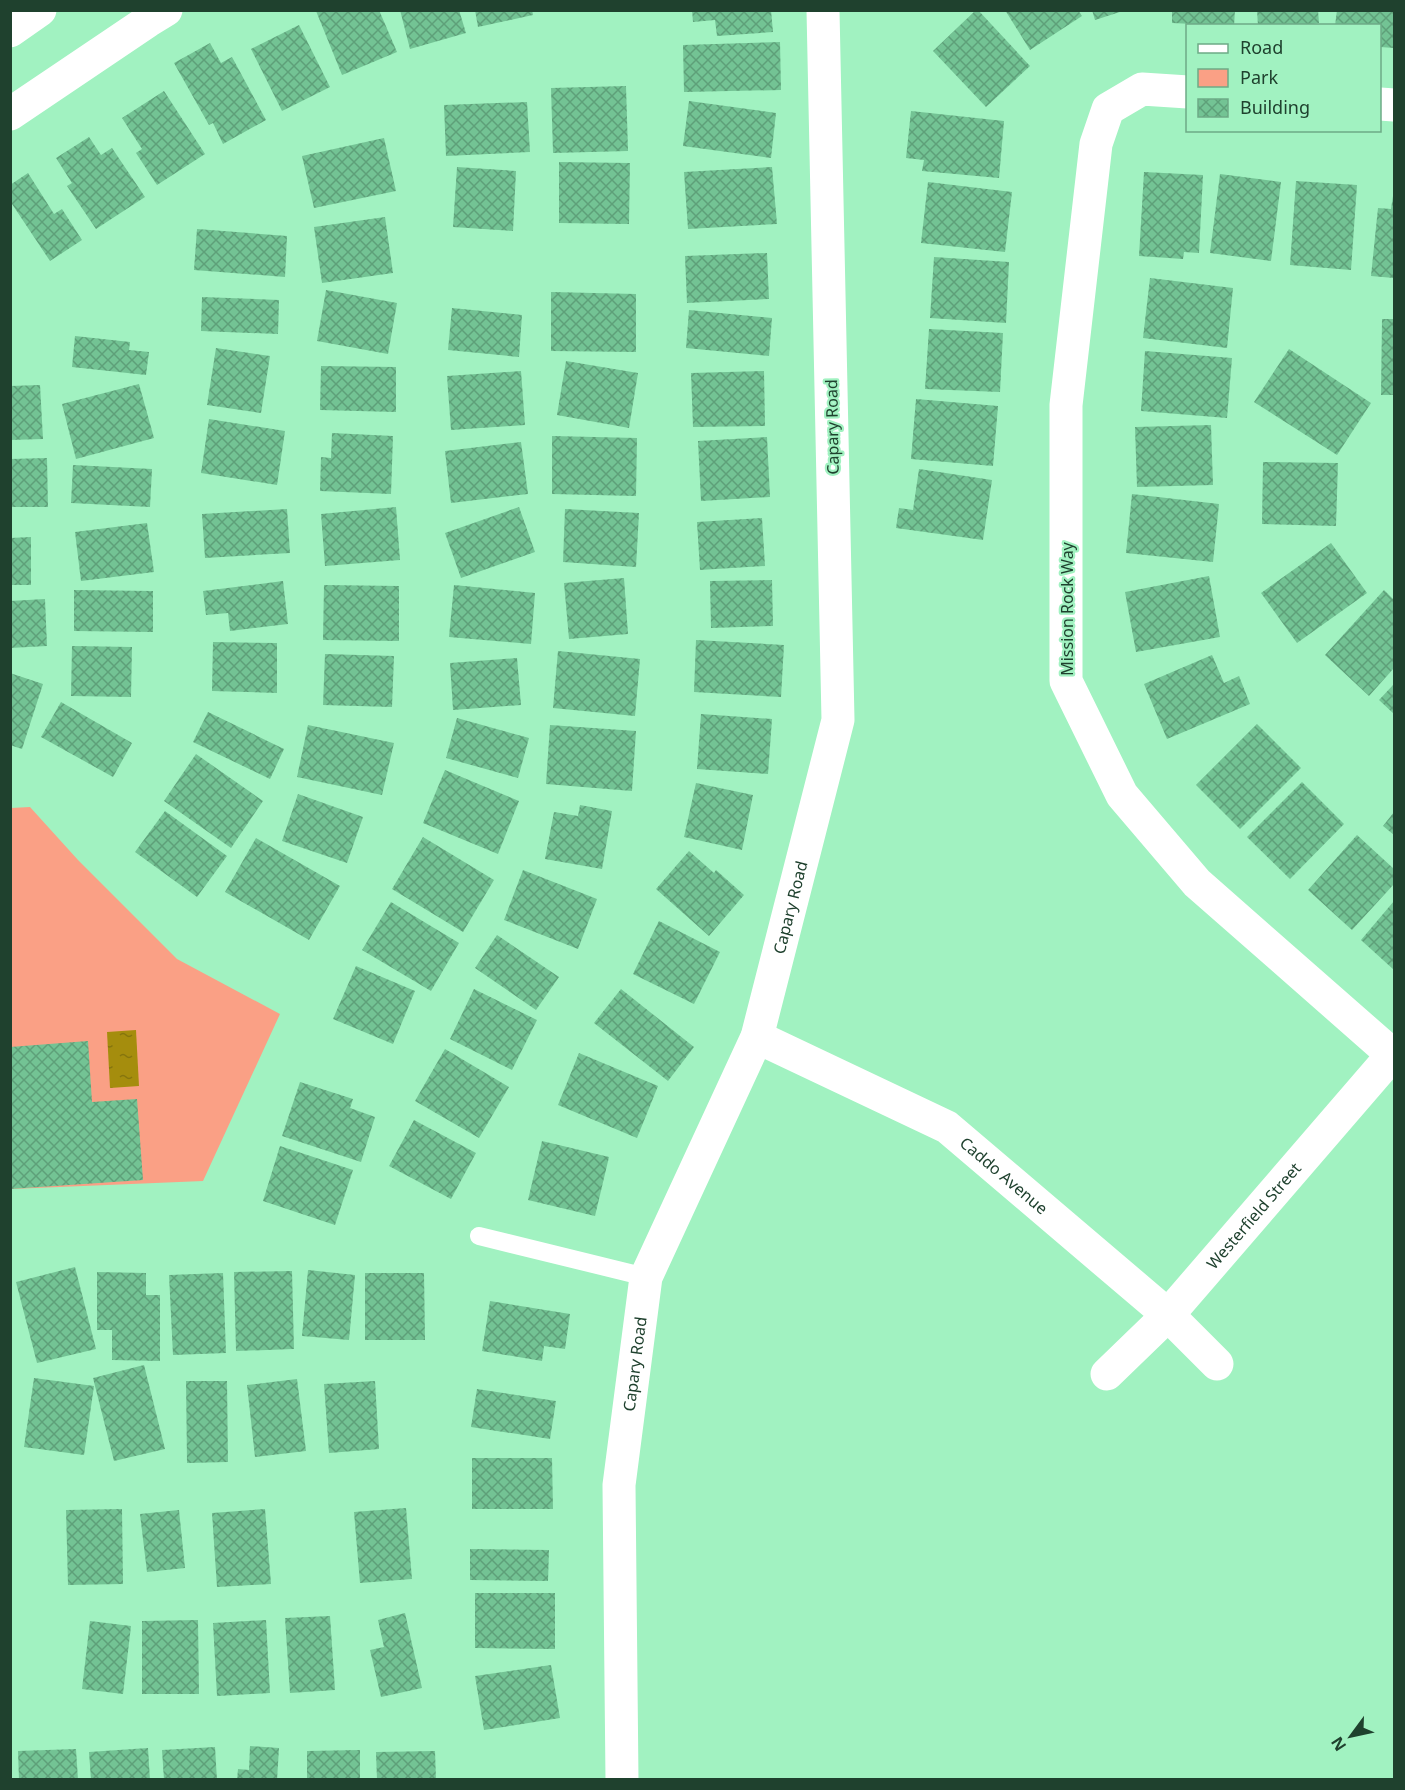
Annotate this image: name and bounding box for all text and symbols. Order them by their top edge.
legend [1186,24,1381,132]
text: Road [1240,35,1283,59]
text: Park [1240,65,1278,89]
text: Building [1240,95,1310,119]
street label: Capary Road [820,379,844,475]
street label: Mission Rock Way [1056,541,1078,676]
street label: Capary Road [768,858,813,956]
street label: Caddo Avenue [955,1132,1053,1219]
street label: Westerfield Street [1201,1158,1306,1274]
street label: Capary Road [618,1315,652,1413]
north arrow [1321,1706,1381,1766]
text: N [1326,1733,1351,1756]

